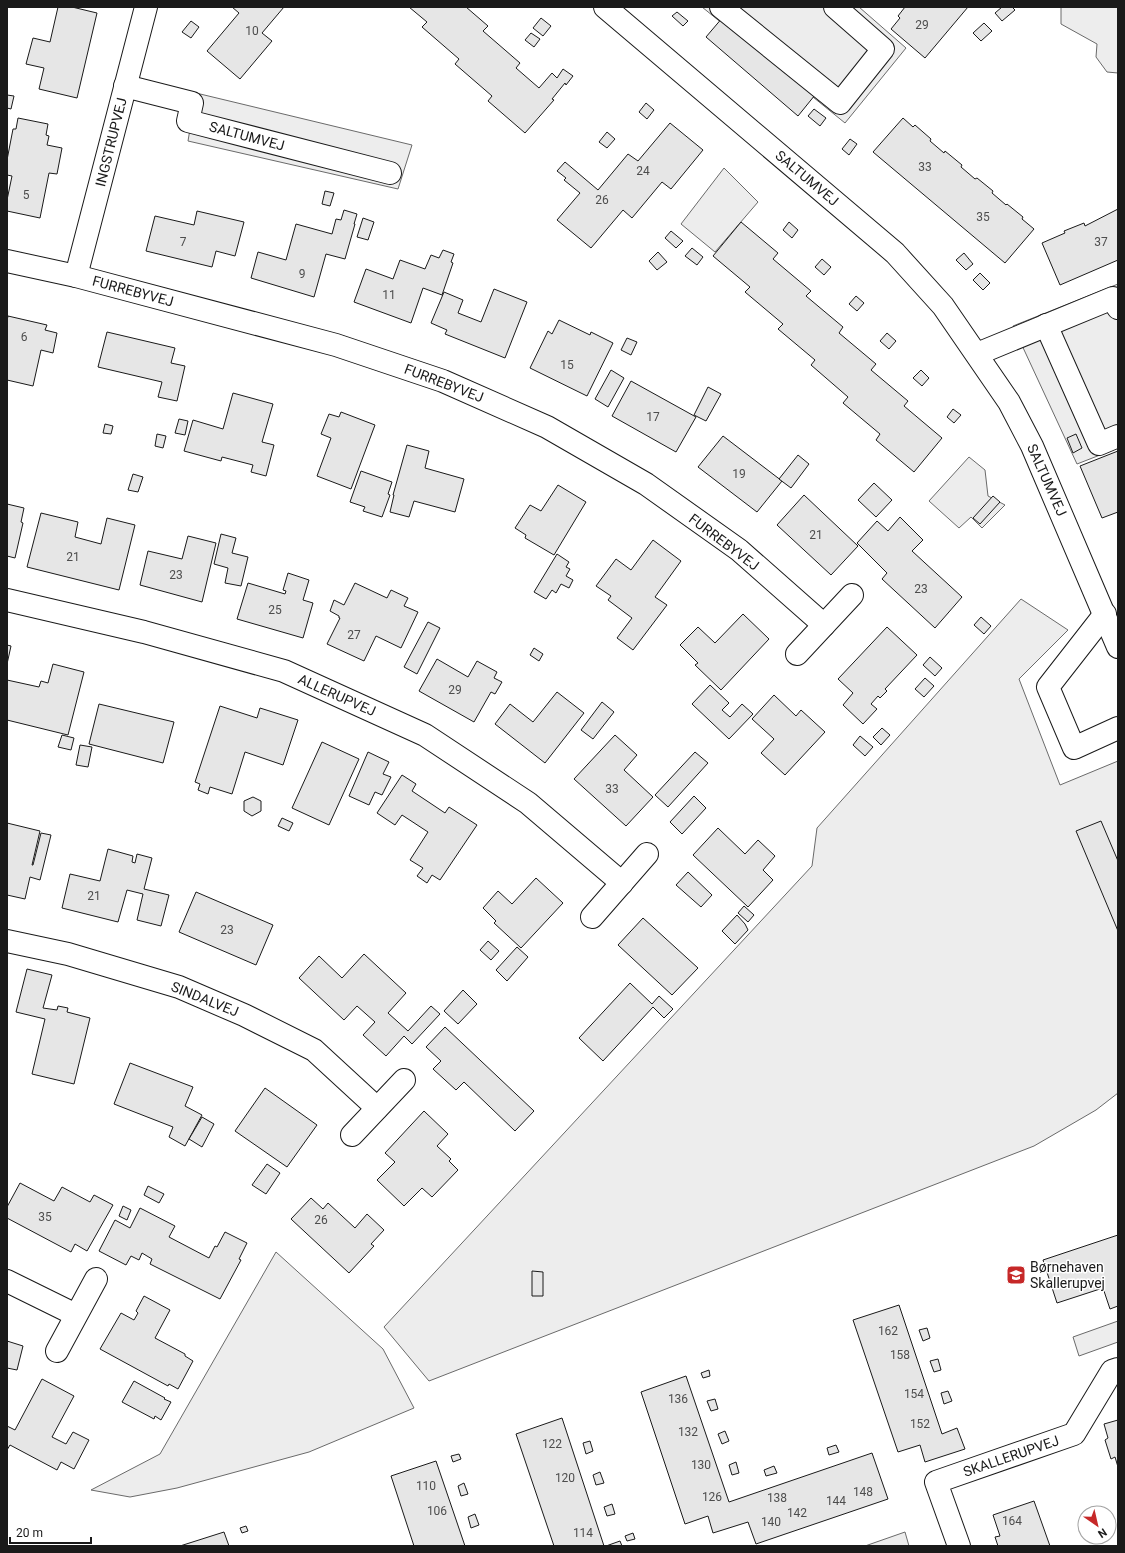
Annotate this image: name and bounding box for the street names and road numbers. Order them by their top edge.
street label: INGSTRUPVEJ [92,96,130,188]
street label: SALTUMVEJ [208,118,286,154]
street label: SALTUMVEJ [772,147,842,209]
street label: FURREBYVEJ [91,272,175,310]
street label: FURREBYVEJ [402,361,486,405]
street label: SALTUMVEJ [1024,441,1070,519]
street label: FURREBYVEJ [686,510,762,574]
street label: ALLERUPVEJ [296,671,378,719]
street label: SINDALVEJ [169,978,241,1020]
street label: SKALLERUPVEJ [961,1432,1061,1480]

